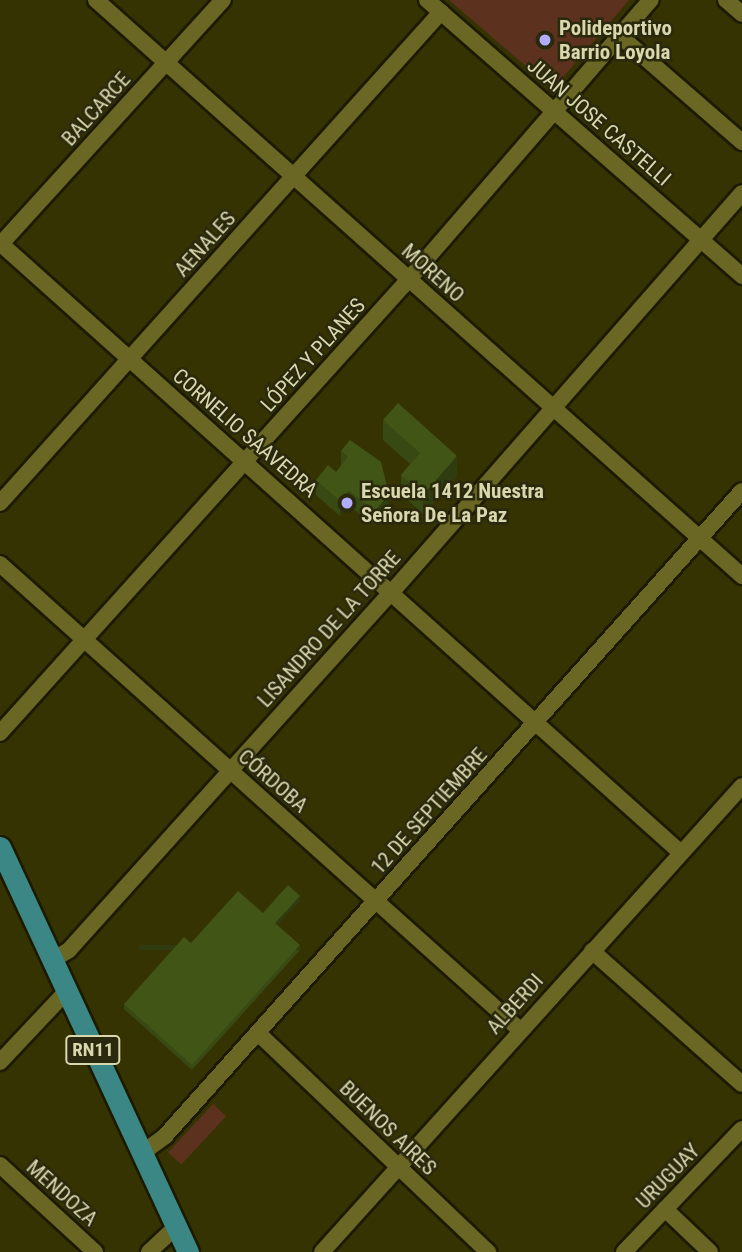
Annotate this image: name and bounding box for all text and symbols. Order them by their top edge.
place label: Polideportivo Barrio Loyola [559,15,672,65]
marker: Polideportivo Barrio Loyola [537,32,553,48]
street label: JUAN JOSE CASTELLI [522,53,676,191]
street label: BALCARCE [56,67,136,151]
street label: AENALES [169,206,241,282]
street label: MORENO [396,238,470,308]
street label: LÓPEZ Y PLANES [255,293,371,417]
street label: CORNELIO SAAVEDRA [167,363,323,503]
place label: Escuela 1412 Nuestra Señora De La Paz [361,478,544,528]
marker: Escuela 1412 Nuestra Señora De La Paz [339,495,355,511]
street label: LISANDRO DE LA TORRE [252,545,406,713]
street label: 12 DE SEPTIEMBRE [366,743,492,879]
street label: CÓRDOBA [233,744,313,818]
street label: ALBERDI [481,969,549,1039]
road number: RN11 [65,1034,121,1066]
street label: BUENOS AIRES [334,1076,442,1180]
street label: URUGUAY [631,1138,705,1214]
street label: MENDOZA [21,1155,103,1231]

